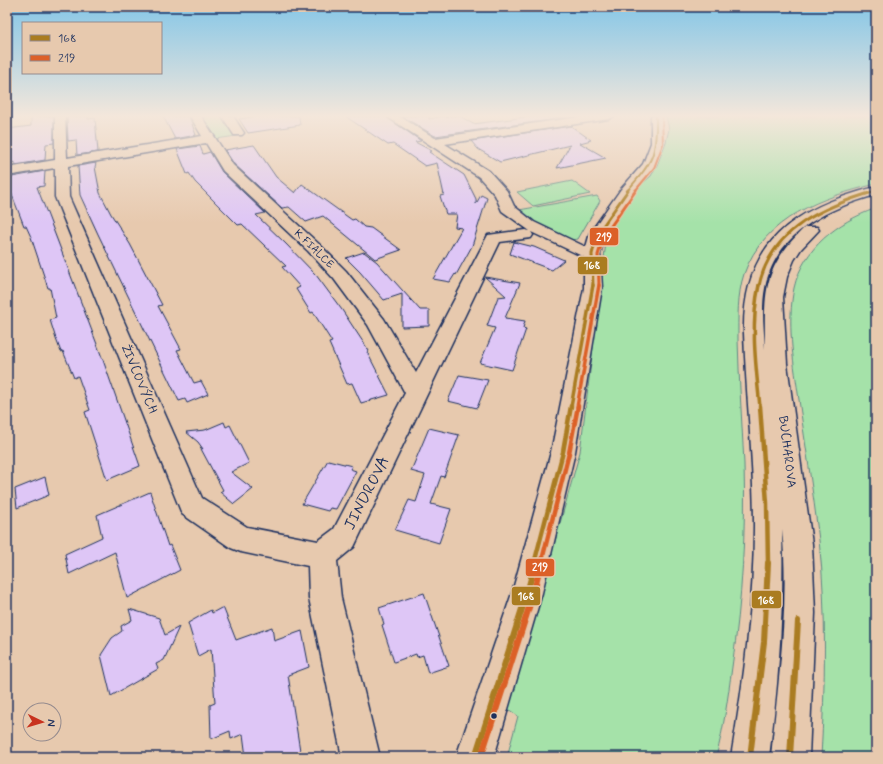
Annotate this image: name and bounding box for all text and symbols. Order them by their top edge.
legend [22,22,162,74]
text: 168 [58,31,76,47]
text: 219 [58,51,75,67]
street label: K FIALCE [291,226,337,272]
line badge: 219 [589,227,619,246]
text: 219 [596,231,612,245]
line badge: 168 [577,256,608,275]
text: 168 [584,259,601,273]
street label: ŽIVCOVÝCH [117,342,161,416]
street label: BUCHAROVA [774,415,800,489]
street label: JINDROVA [339,453,395,533]
line badge: 219 [525,558,555,577]
text: 219 [532,561,548,575]
line badge: 168 [511,586,541,606]
text: 168 [518,590,535,604]
line badge: 168 [751,590,782,609]
text: 168 [758,594,775,608]
north arrow [22,702,62,742]
unlabelled marker [489,711,499,721]
text: N [44,719,58,727]

